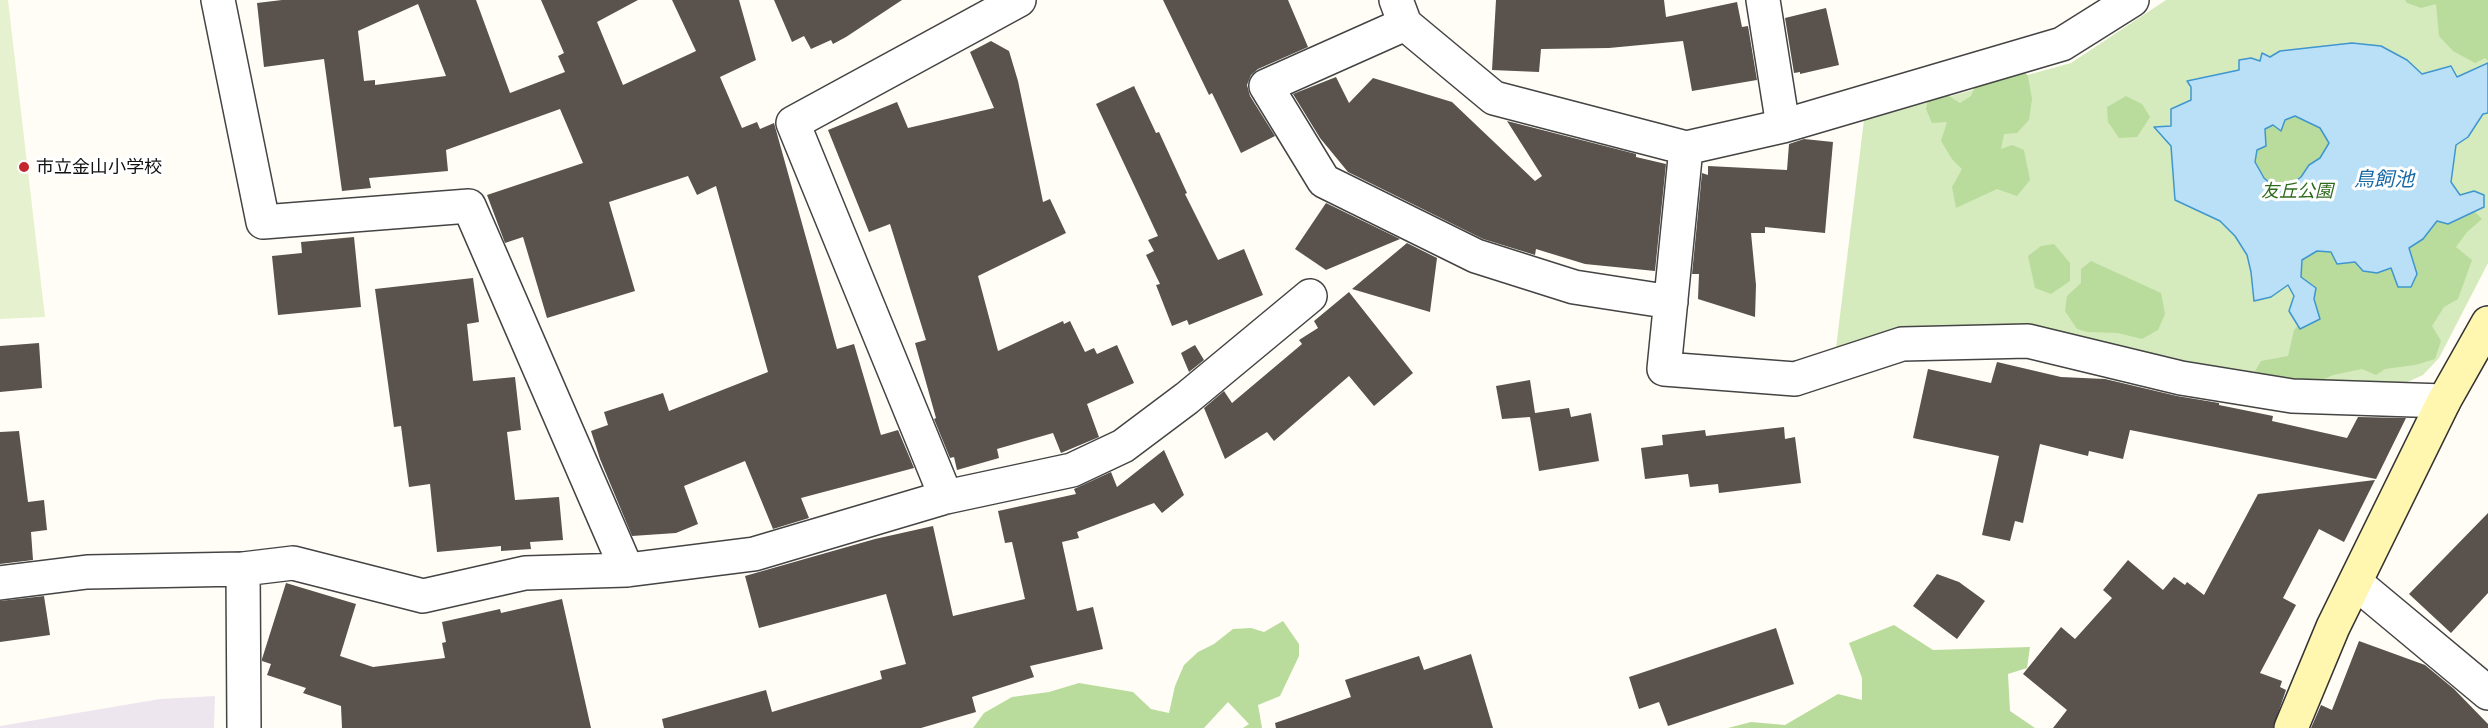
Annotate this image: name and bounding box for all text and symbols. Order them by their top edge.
place label: 市立金山小学校 [36,156,162,178]
marker: 市立金山小学校 [17,160,31,174]
water label: 鳥飼池 [2354,168,2414,192]
park label: 友丘公園 [2261,180,2333,202]

